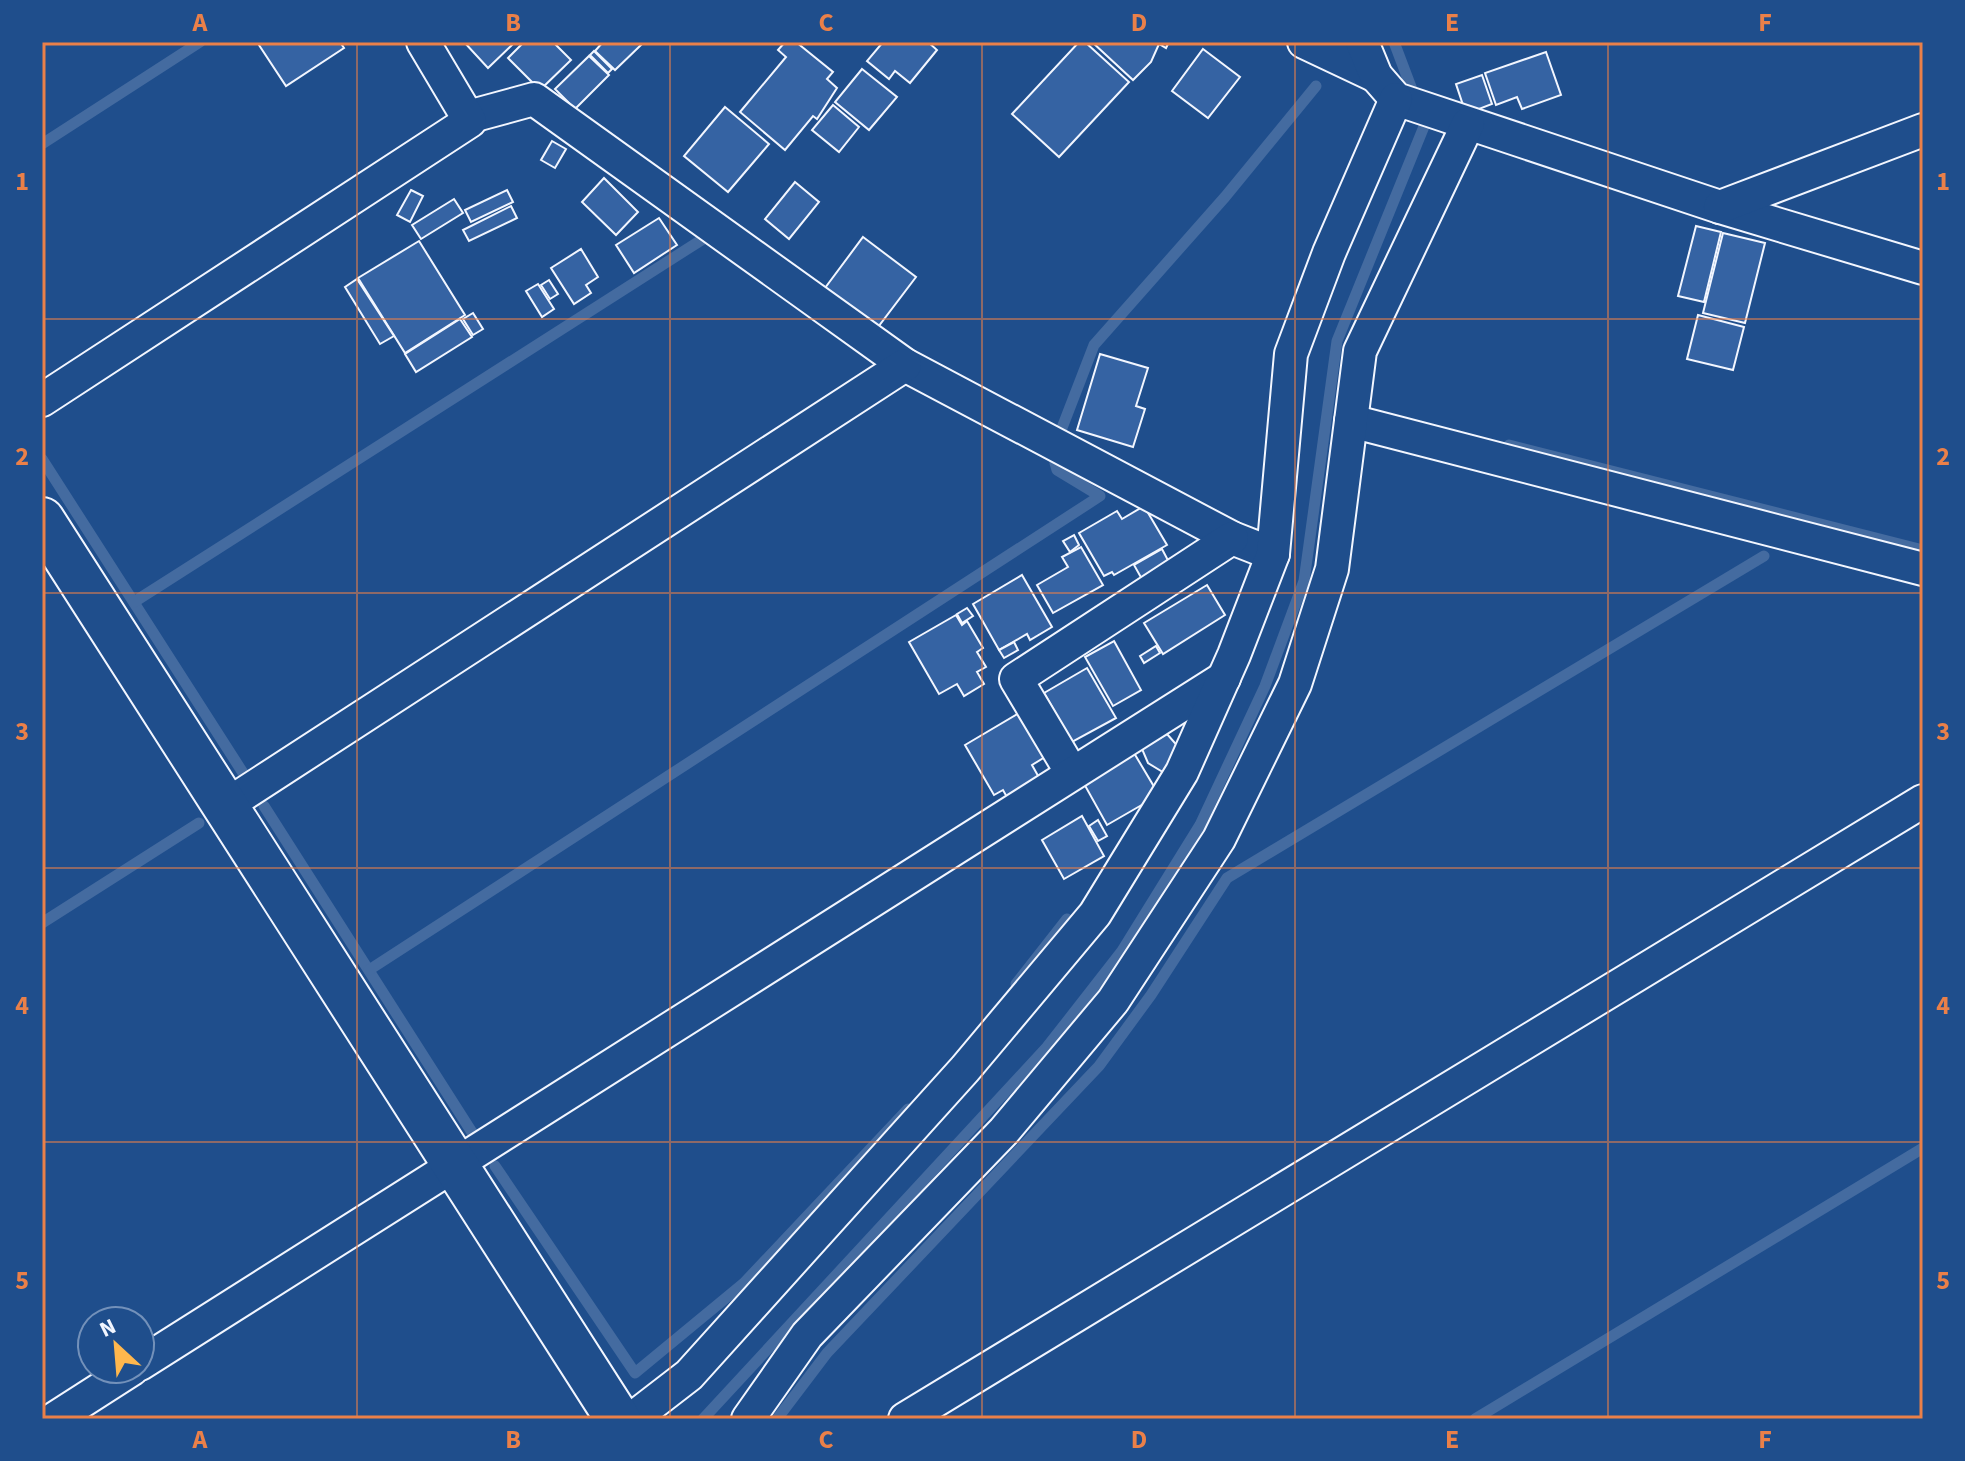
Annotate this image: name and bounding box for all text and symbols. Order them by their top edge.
text: A [192,4,209,41]
text: B [505,4,521,41]
text: C [818,4,834,41]
text: D [1131,4,1147,41]
text: E [1445,4,1459,41]
text: F [1758,4,1772,41]
text: 1 [15,163,29,200]
text: 1 [1936,163,1950,200]
text: 2 [15,438,29,475]
text: 2 [1936,438,1950,475]
text: 3 [15,713,29,750]
text: 3 [1936,713,1950,750]
text: 4 [15,987,29,1024]
text: 4 [1936,987,1950,1024]
text: 5 [15,1262,29,1299]
text: 5 [1936,1262,1950,1299]
north arrow [76,1305,156,1385]
text: N [94,1310,121,1346]
text: A [192,1421,209,1458]
text: B [505,1421,521,1458]
text: C [818,1421,834,1458]
text: D [1131,1421,1147,1458]
text: E [1445,1421,1459,1458]
text: F [1758,1421,1772,1458]

